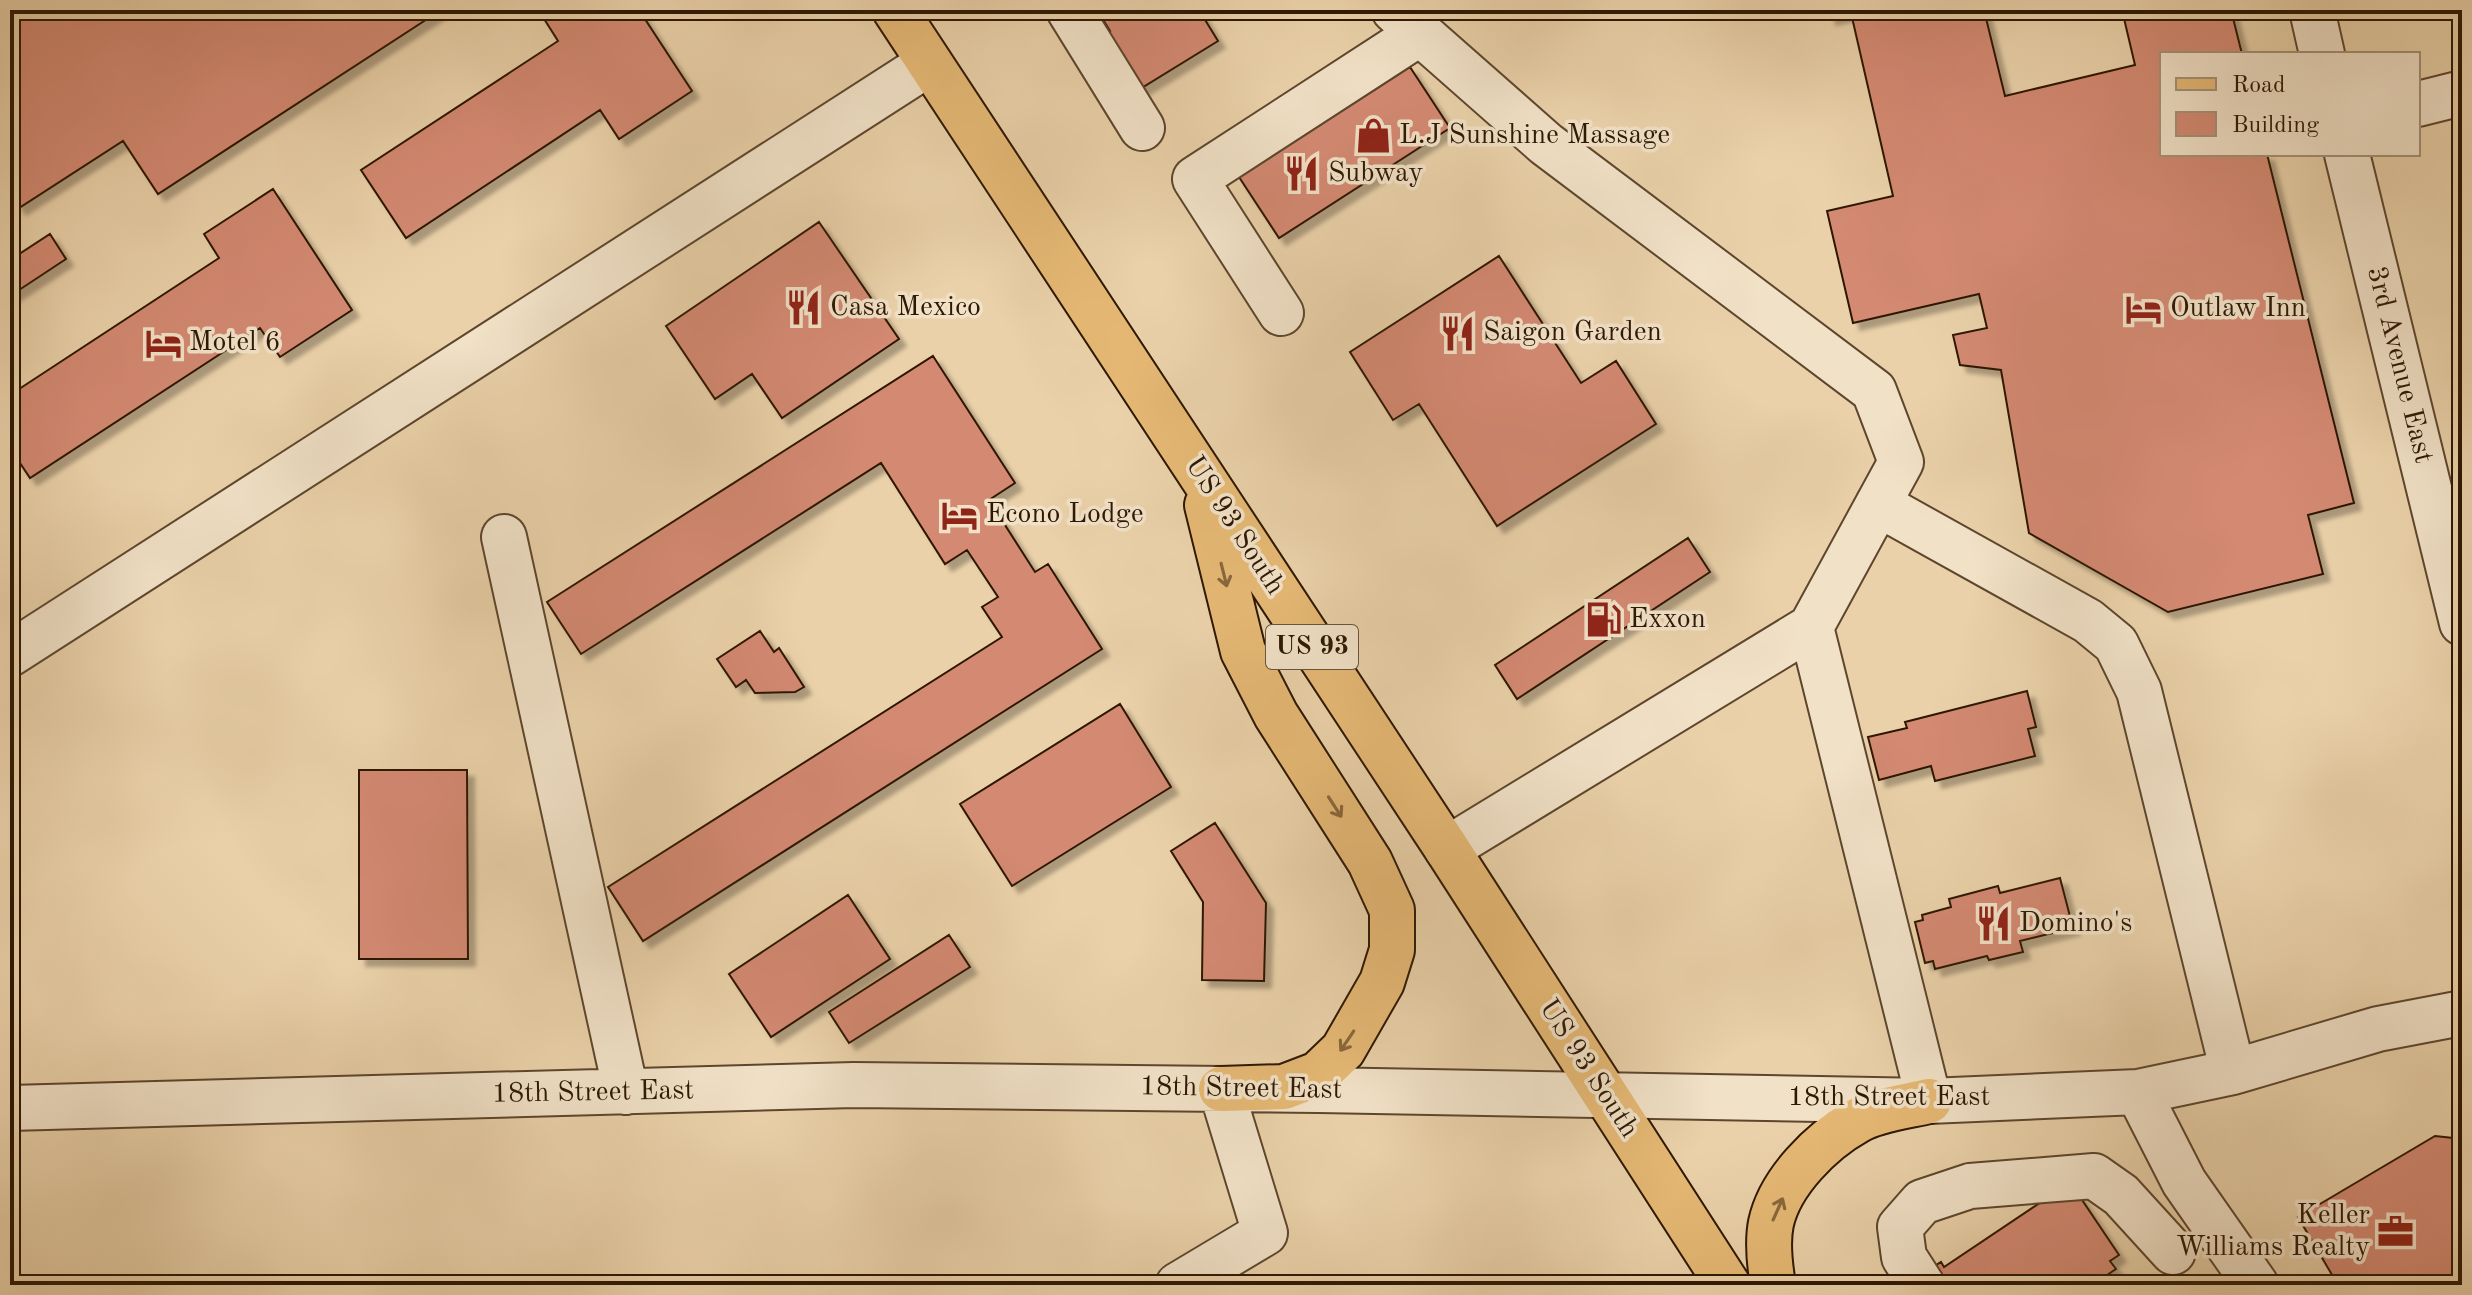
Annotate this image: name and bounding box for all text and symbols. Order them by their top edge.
legend [2160,52,2420,156]
text: Road [2232,74,2285,98]
text: Building [2232,114,2319,138]
shop icon: L.J Sunshine Massage [1354,117,1392,155]
place label: L.J Sunshine Massage [1399,122,1670,150]
restaurant icon: Subway [1283,155,1321,193]
place label: Subway [1328,160,1423,188]
street label: 3rd Avenue East [2361,264,2437,466]
restaurant icon: Casa Mexico [785,289,823,327]
hotel icon: Outlaw Inn [2125,290,2163,328]
place label: Casa Mexico [830,294,981,322]
place label: Outlaw Inn [2170,295,2306,323]
restaurant icon: Saigon Garden [1438,314,1476,352]
place label: Saigon Garden [1483,319,1662,347]
hotel icon: Motel 6 [144,324,182,362]
place label: Motel 6 [189,329,281,357]
street label: US 93 South [1179,452,1289,600]
hotel icon: Econo Lodge [941,496,979,534]
place label: Econo Lodge [986,501,1144,529]
one-way arrow [1218,561,1233,587]
fuel station icon: Exxon [1584,601,1622,639]
place label: Exxon [1629,606,1706,634]
road number: US 93 [1266,625,1358,669]
one-way arrow [1326,796,1343,818]
restaurant icon: Domino's [1974,905,2012,943]
place label: Domino's [2019,910,2132,938]
street label: US 93 South [1533,995,1643,1143]
one-way arrow [1339,1030,1356,1052]
street label: 18th Street East [1140,1073,1342,1105]
street label: 18th Street East [492,1077,694,1109]
street label: 18th Street East [1788,1084,1990,1112]
one-way arrow [1771,1197,1786,1221]
place label: Keller Williams Realty [2176,1202,2370,1262]
office icon: Keller Williams Realty [2377,1213,2415,1251]

